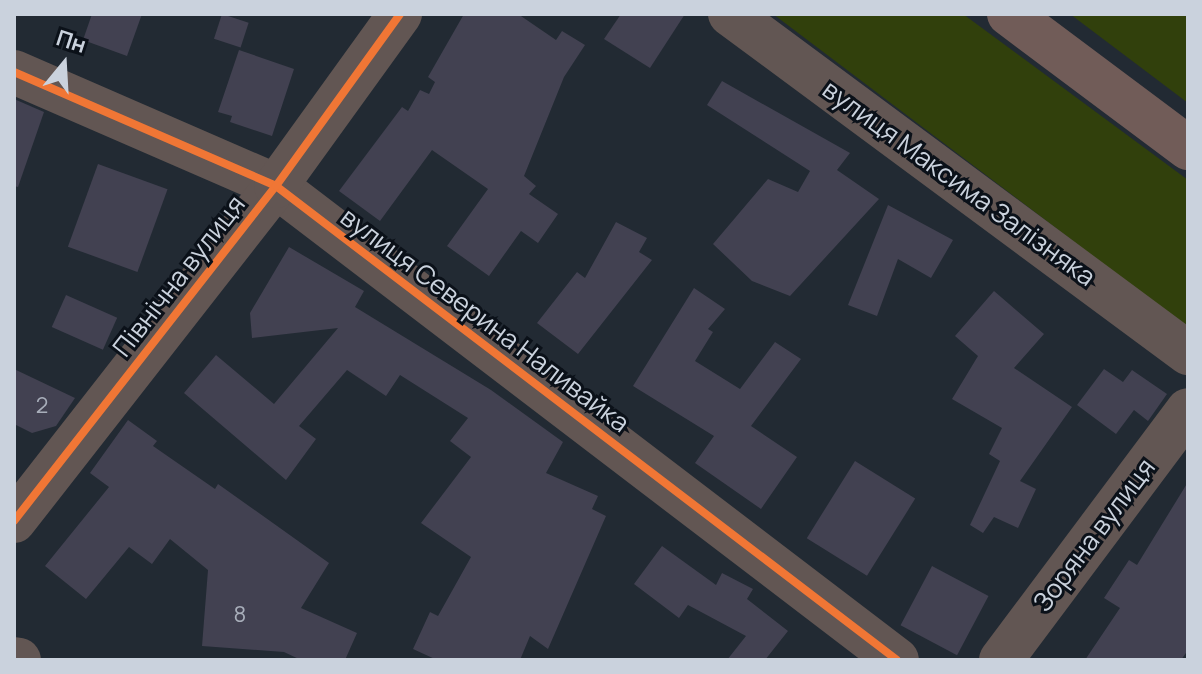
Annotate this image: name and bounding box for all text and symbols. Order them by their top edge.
text: Пн [53,22,90,60]
north arrow [24,24,104,104]
street label: вулиця Максима Залізняка [817,74,1101,292]
street label: Північна вулиця [106,189,252,363]
street label: вулиця Северина Наливайка [335,201,635,439]
house number: 2 [36,393,48,419]
street label: Зоряна вулиця [1026,453,1162,617]
house number: 8 [234,602,246,628]

